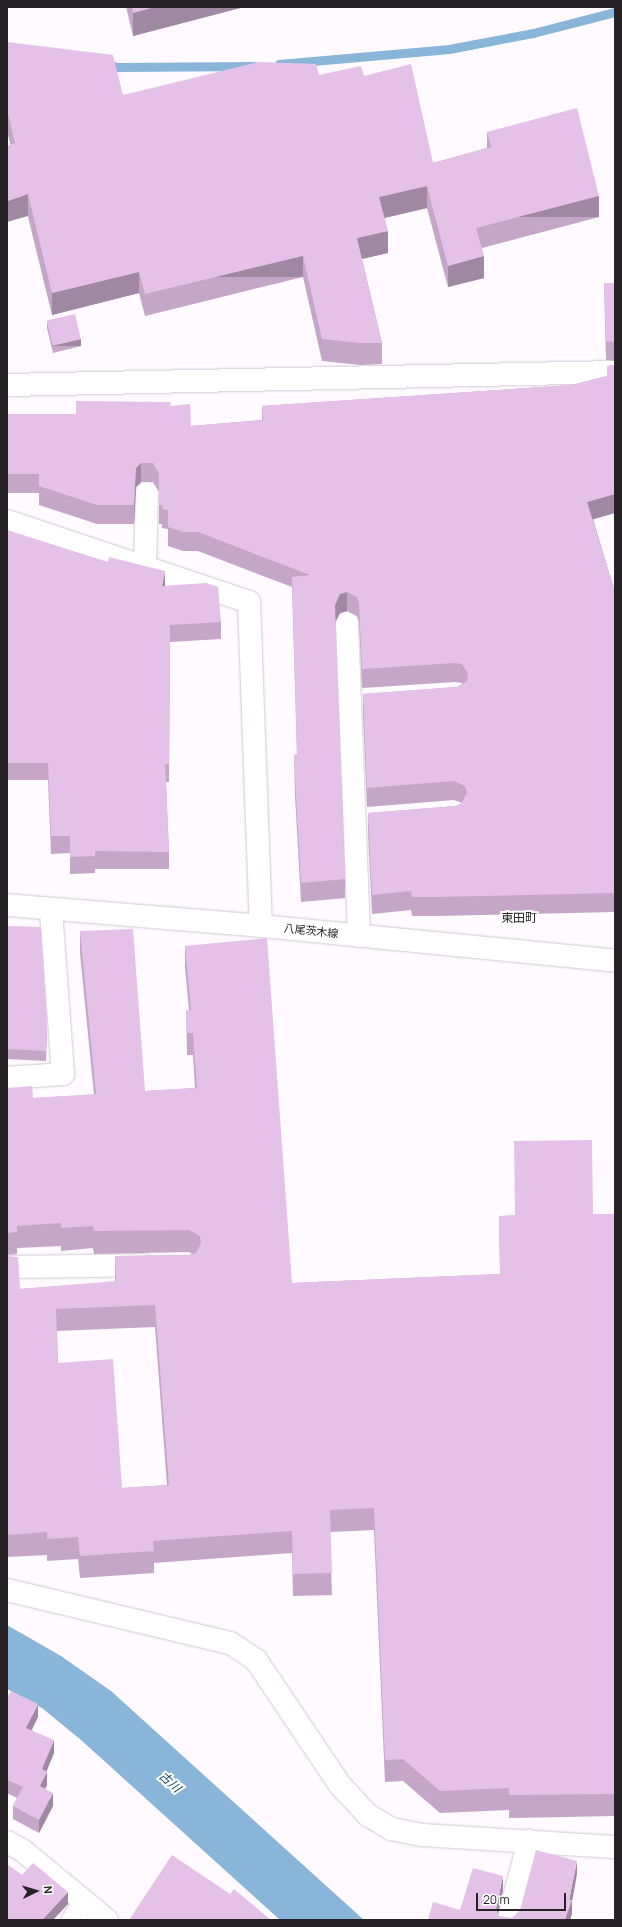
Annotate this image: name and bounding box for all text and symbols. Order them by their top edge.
district label: 東田町 [501,911,537,925]
street label: 八尾茨木線 [283,922,339,940]
water label: 古川 [156,1769,184,1795]
north arrow [16,1871,56,1911]
text: N [41,1885,56,1895]
scale bar [478,1885,568,1911]
text: 20 m [483,1891,510,1908]

